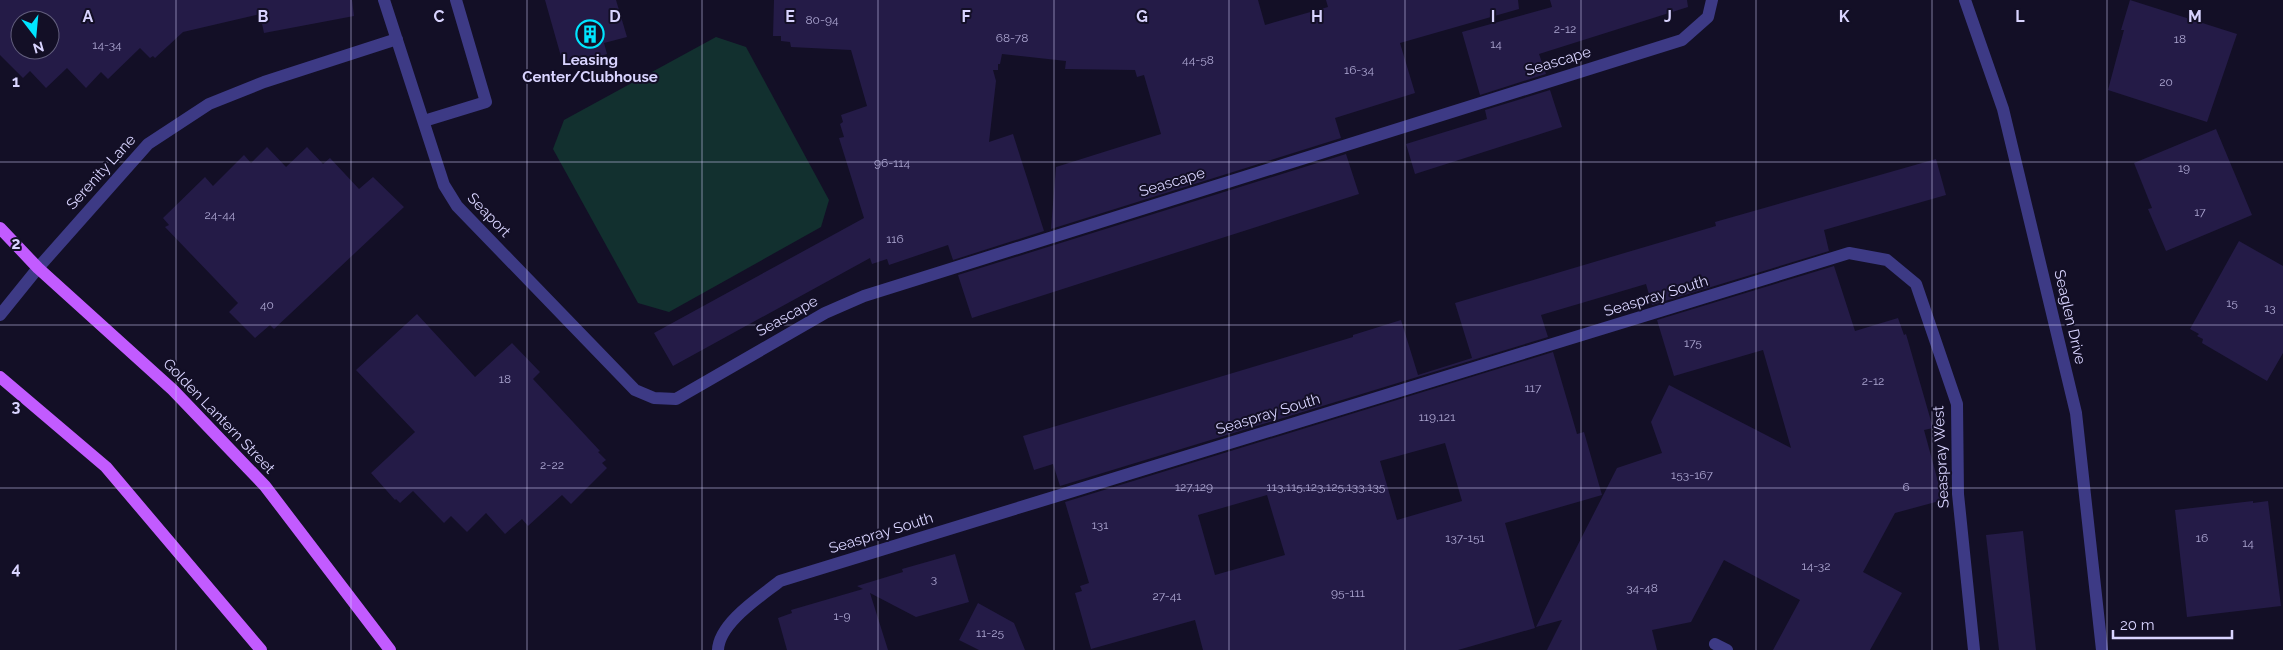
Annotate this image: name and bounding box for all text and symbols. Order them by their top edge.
text: A [83,7,94,26]
text: B [258,7,269,26]
text: C [434,7,445,26]
text: D [609,7,621,26]
text: E [785,7,795,26]
text: F [961,7,971,26]
text: G [1136,7,1148,26]
text: H [1311,7,1323,26]
text: I [1491,7,1495,26]
text: J [1664,7,1672,26]
text: K [1839,7,1850,26]
text: L [2015,7,2025,26]
text: M [2188,7,2202,26]
north arrow [10,10,60,60]
house number: 80-94 [805,13,839,27]
building icon: Leasing Center/Clubhouse [575,19,605,49]
house number: 2-12 [1554,22,1576,36]
house number: 68-78 [996,31,1028,45]
house number: 18 [2174,32,2186,46]
house number: 14 [1490,37,1502,51]
text: N [31,38,46,57]
house number: 14-34 [92,38,122,52]
street label: Seascape [1523,42,1593,80]
place label: Leasing Center/Clubhouse [522,51,658,86]
house number: 44-58 [1182,53,1214,67]
house number: 16-34 [1344,63,1374,77]
text: 1 [12,72,20,91]
house number: 20 [2159,75,2173,89]
street label: Serenity Lane [63,131,140,213]
house number: 96-114 [874,156,910,170]
house number: 19 [2178,161,2190,175]
street label: Seascape [1137,163,1207,201]
street label: Seaport [464,189,514,241]
house number: 17 [2194,205,2206,219]
house number: 24-44 [205,208,236,222]
house number: 116 [886,232,904,246]
text: 2 [11,234,21,253]
street label: Seaglen Drive [2050,268,2090,366]
street label: Seaspray South [1602,272,1710,320]
street label: Seascape [753,292,821,340]
house number: 15 [2226,296,2238,310]
house number: 40 [260,298,274,312]
house number: 13 [2264,301,2276,315]
house number: 175 [1684,336,1702,350]
street label: Golden Lantern Street [159,355,279,477]
house number: 18 [499,372,511,386]
house number: 2-12 [1862,374,1884,388]
house number: 117 [1525,381,1542,395]
street label: Seaspray South [1214,390,1322,438]
text: 3 [12,397,21,416]
street label: Seaspray West [1929,405,1953,509]
house number: 119,121 [1419,410,1455,424]
house number: 2-22 [540,458,564,472]
house number: 153-167 [1671,468,1714,482]
house number: 127,129 [1175,480,1213,494]
house number: 113,115,123,125,133,135 [1267,480,1386,494]
house number: 6 [1902,480,1910,494]
street label: Seaspray South [827,509,935,557]
house number: 131 [1092,518,1108,532]
house number: 137-151 [1445,531,1485,545]
house number: 16 [2196,531,2208,545]
house number: 14 [2242,536,2254,550]
text: 4 [11,559,21,578]
house number: 14-32 [1802,559,1830,573]
house number: 3 [931,572,937,586]
house number: 34-48 [1626,581,1658,595]
house number: 95-111 [1331,586,1365,600]
house number: 27-41 [1153,589,1182,603]
scale bar [2113,608,2232,640]
house number: 1-9 [833,609,851,623]
text: 20 m [2120,616,2155,634]
house number: 11-25 [976,626,1004,640]

